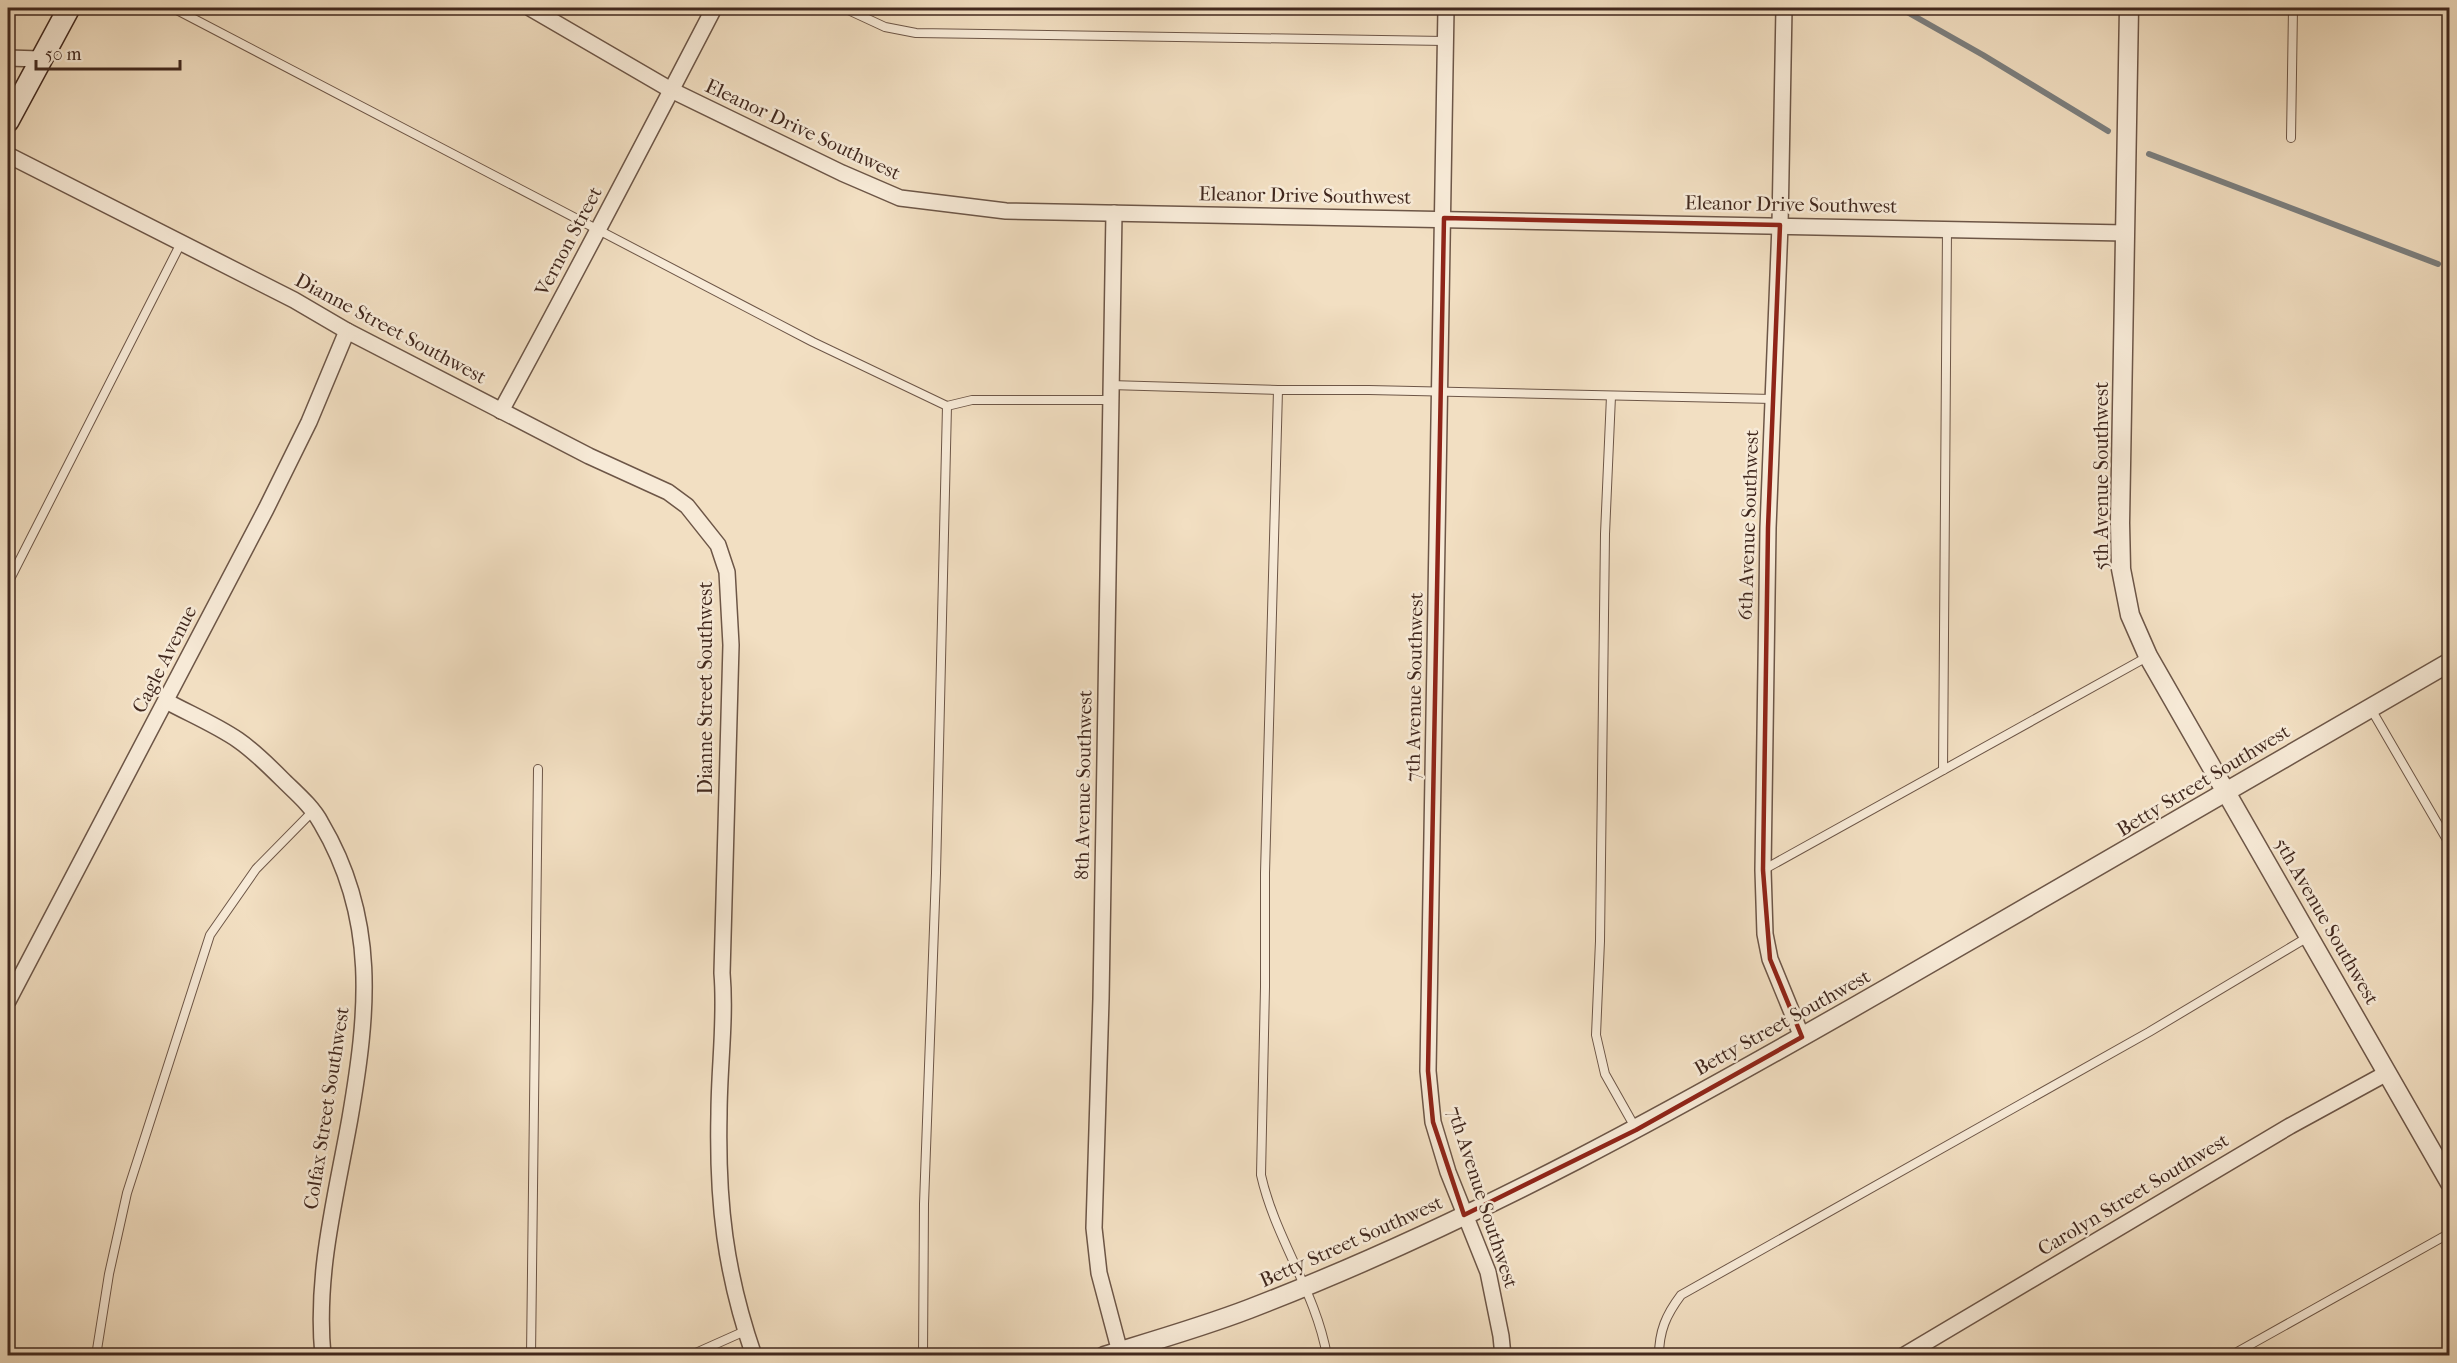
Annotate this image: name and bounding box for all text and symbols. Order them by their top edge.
scale bar [36,33,180,71]
text: 50 m [45,44,82,65]
street label: Eleanor Drive Southwest [702,74,904,185]
street label: Eleanor Drive Southwest [1199,182,1411,209]
street label: Vernon Street [530,183,607,301]
street label: Eleanor Drive Southwest [1685,191,1897,218]
street label: Dianne Street Southwest [291,268,490,389]
street label: 5th Avenue Southwest [2090,382,2113,570]
street label: 6th Avenue Southwest [1734,429,1763,621]
street label: Dianne Street Southwest [694,581,717,795]
street label: 7th Avenue Southwest [1401,592,1428,782]
street label: Cagle Avenue [128,602,201,717]
street label: 8th Avenue Southwest [1070,690,1097,880]
street label: Betty Street Southwest [2113,720,2294,841]
street label: 5th Avenue Southwest [2269,834,2384,1009]
street label: Betty Street Southwest [1690,964,1874,1080]
street label: Colfax Street Southwest [299,1005,354,1211]
street label: 7th Avenue Southwest [1442,1103,1523,1291]
street label: Carolyn Street Southwest [2034,1128,2233,1260]
street label: Betty Street Southwest [1256,1191,1446,1292]

